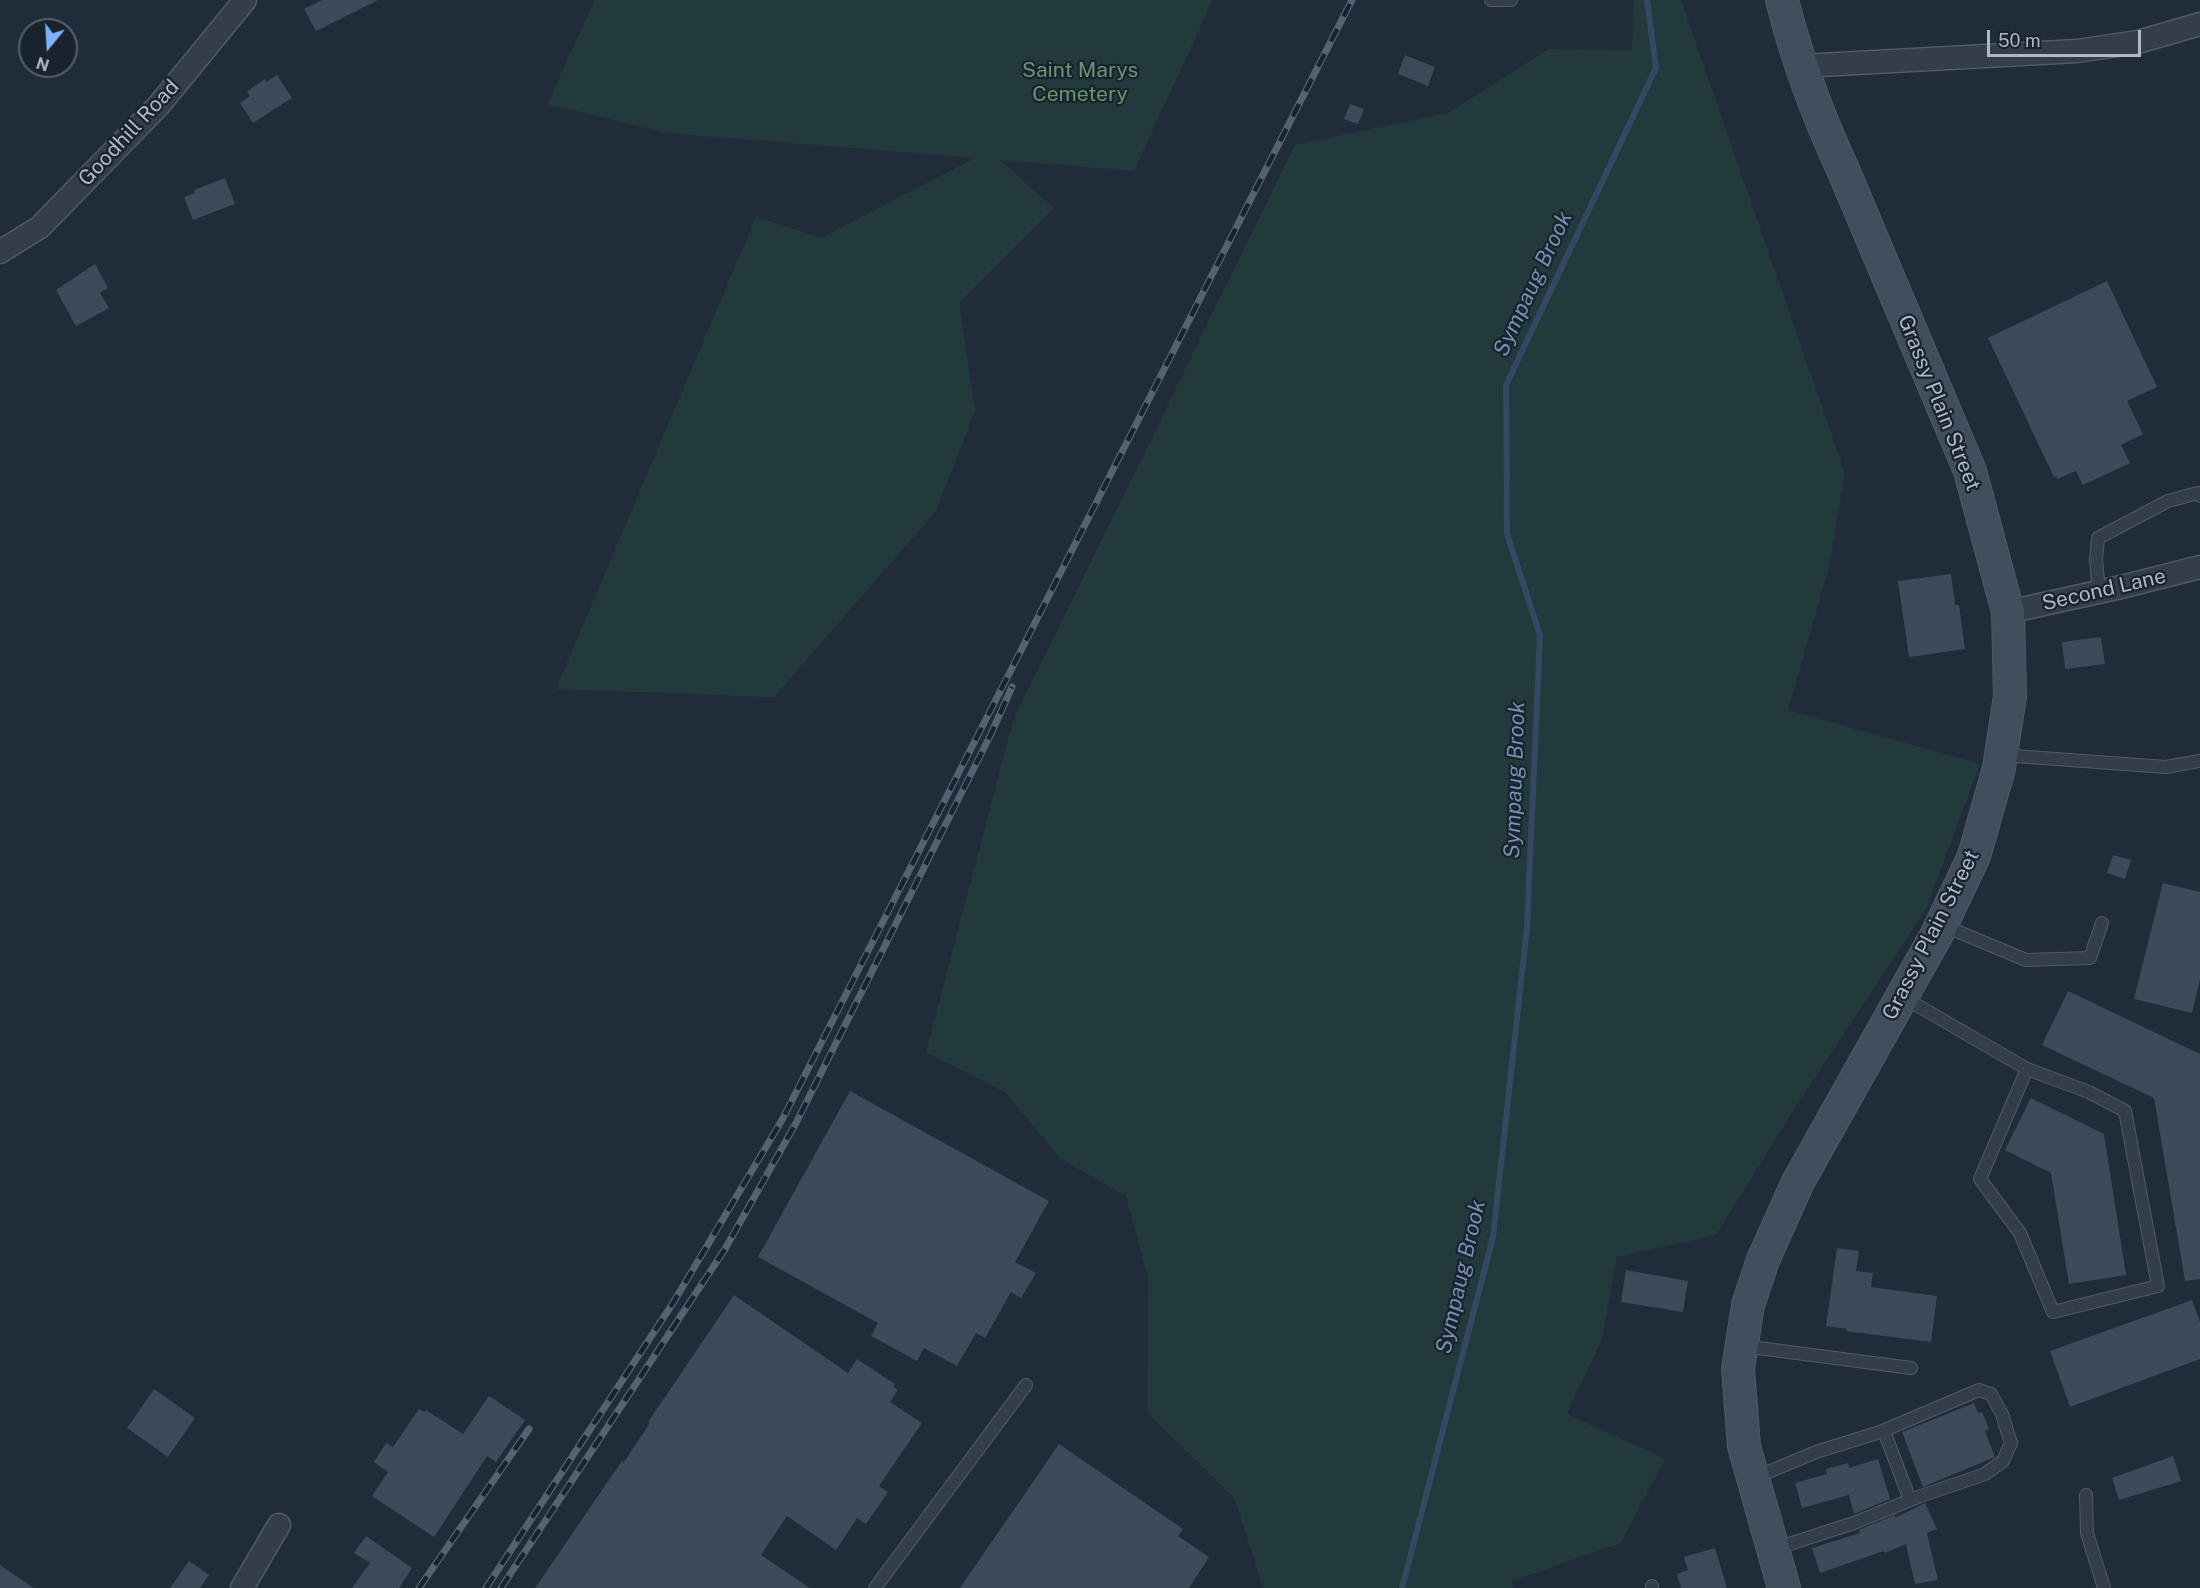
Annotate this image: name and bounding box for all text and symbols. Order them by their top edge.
north arrow [18,18,78,78]
scale bar [1990,18,2144,56]
text: 50 m [1998,30,2041,51]
text: N [34,53,52,75]
park label: Saint Marys Cemetery [1022,58,1138,108]
street label: Goodhill Road [73,74,185,192]
water label: Sympaug Brook [1488,207,1578,361]
street label: Grassy Plain Street [1892,311,1986,495]
street label: Second Lane [2040,564,2168,616]
water label: Sympaug Brook [1499,701,1531,859]
street label: Grassy Plain Street [1877,846,1985,1024]
water label: Sympaug Brook [1430,1197,1492,1357]

